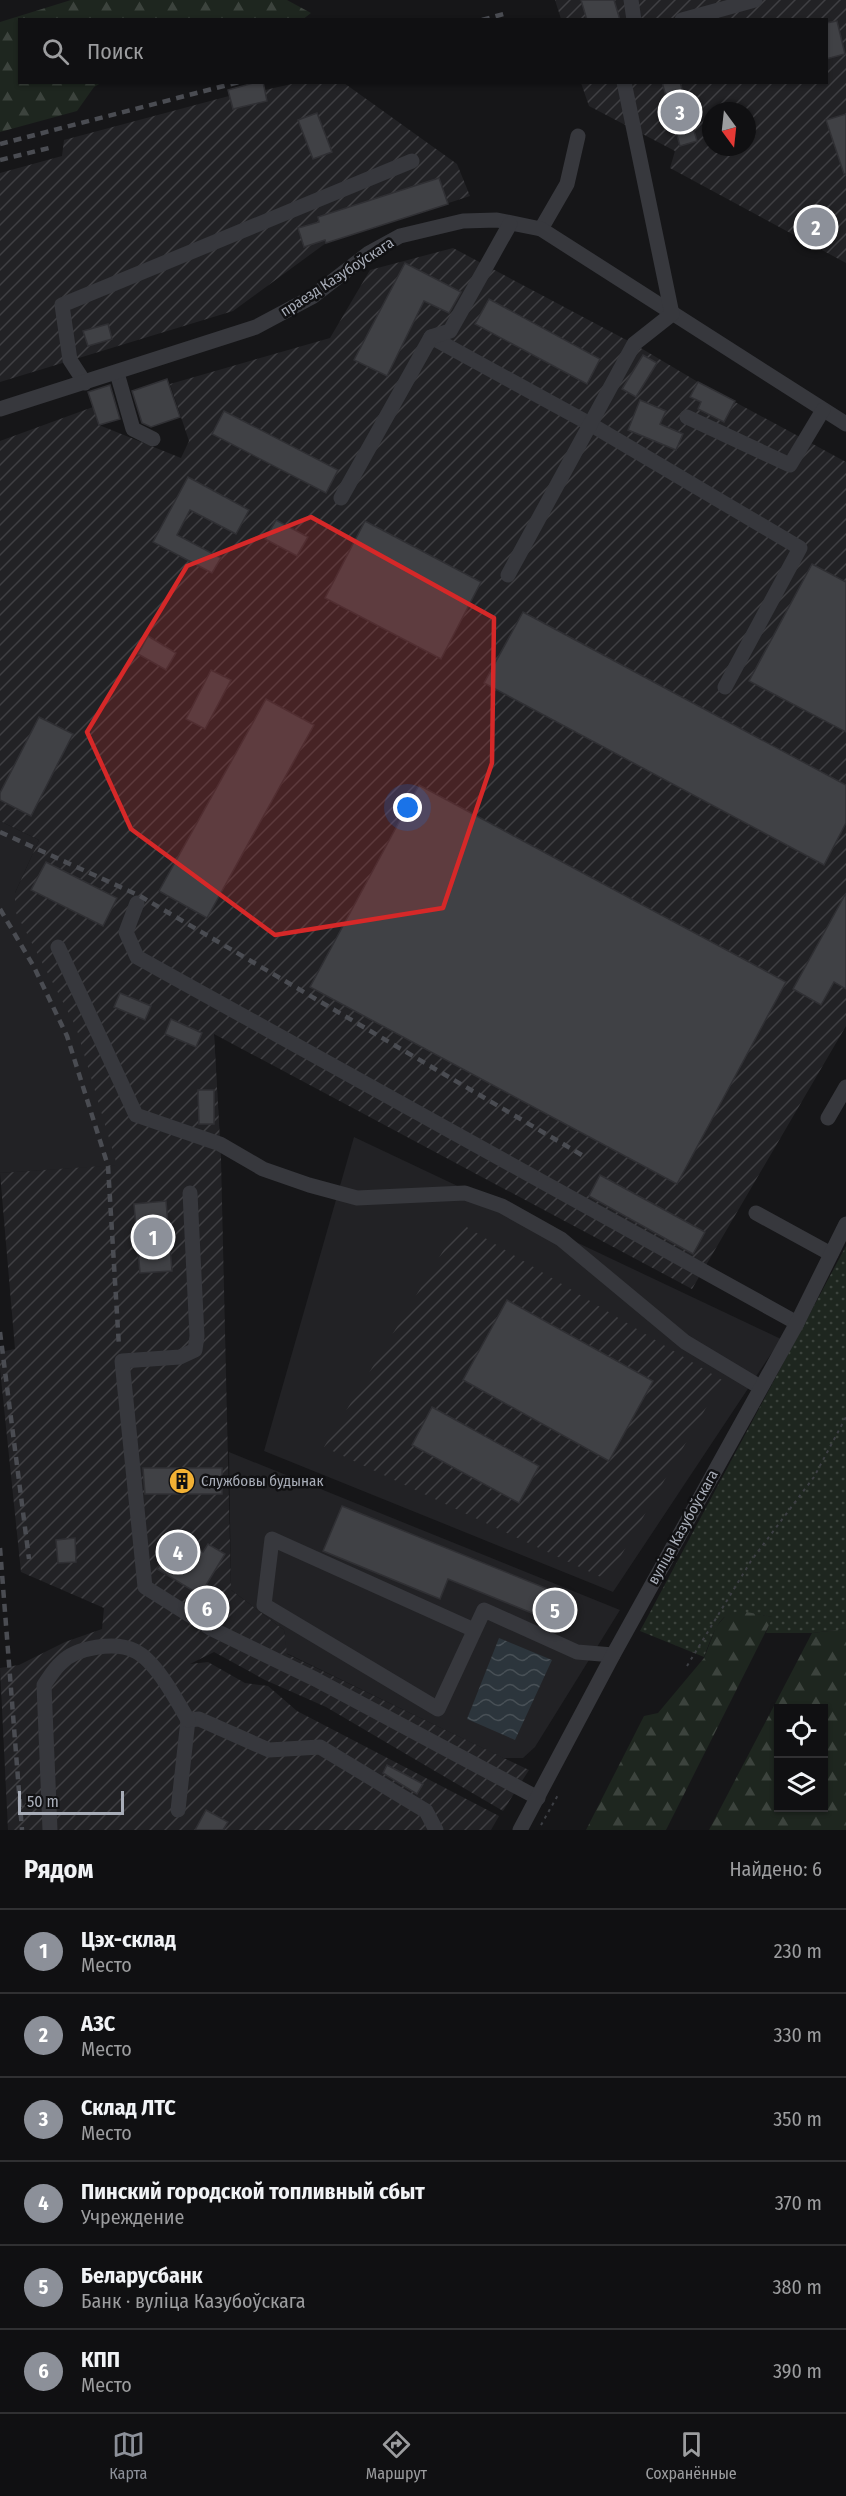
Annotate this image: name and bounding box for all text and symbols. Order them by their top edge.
search box [18,18,828,84]
icon: search [39,35,72,68]
text: Поиск [87,38,143,65]
pin: 3 [660,90,700,134]
north arrow [702,102,756,156]
pin: 2 [796,204,836,250]
street label: праезд Казубоўскага [277,234,397,320]
your location [393,793,422,822]
pin: 1 [134,1214,172,1260]
building icon: Службовы будынак [167,1466,197,1496]
street label: вуліца Казубоўскага [644,1467,722,1587]
place label: Службовы будынак [201,1472,323,1490]
pin: 4 [158,1530,198,1574]
pin: 6 [188,1586,226,1630]
pin: 5 [536,1588,574,1632]
map controls [774,1704,828,1812]
button: locate [774,1704,828,1758]
button: layers [774,1758,828,1812]
scale bar [18,1788,124,1816]
text: 50 m [27,1792,59,1811]
text: Рядом [24,1854,93,1885]
text: Найдено: 6 [729,1857,822,1881]
text: Цэх-склад [81,1926,176,1953]
text: 1 [39,1939,48,1963]
text: 230 m [774,1939,822,1963]
text: Место [81,1953,132,1977]
text: АЗС [81,2010,115,2037]
text: 2 [39,2023,48,2047]
text: 330 m [773,2023,822,2047]
text: Место [81,2037,132,2061]
text: Склад ЛТС [81,2094,176,2121]
text: 3 [39,2107,48,2131]
text: 350 m [773,2107,822,2131]
text: Место [81,2121,132,2145]
text: Пинский городской топливный сбыт [81,2178,425,2205]
text: 4 [38,2191,49,2215]
text: 370 m [775,2191,822,2215]
text: Учреждение [81,2205,184,2229]
text: Беларусбанк [81,2262,203,2289]
text: 5 [39,2275,48,2299]
text: 380 m [772,2275,822,2299]
text: Банк · вуліца Казубоўскага [81,2289,306,2313]
text: КПП [81,2346,120,2373]
text: 6 [38,2359,49,2383]
text: 390 m [773,2359,822,2383]
text: Место [81,2373,132,2397]
tab: Карта [109,2428,147,2483]
tab: Маршрут [366,2428,427,2483]
tab: Сохранённые [645,2428,737,2483]

